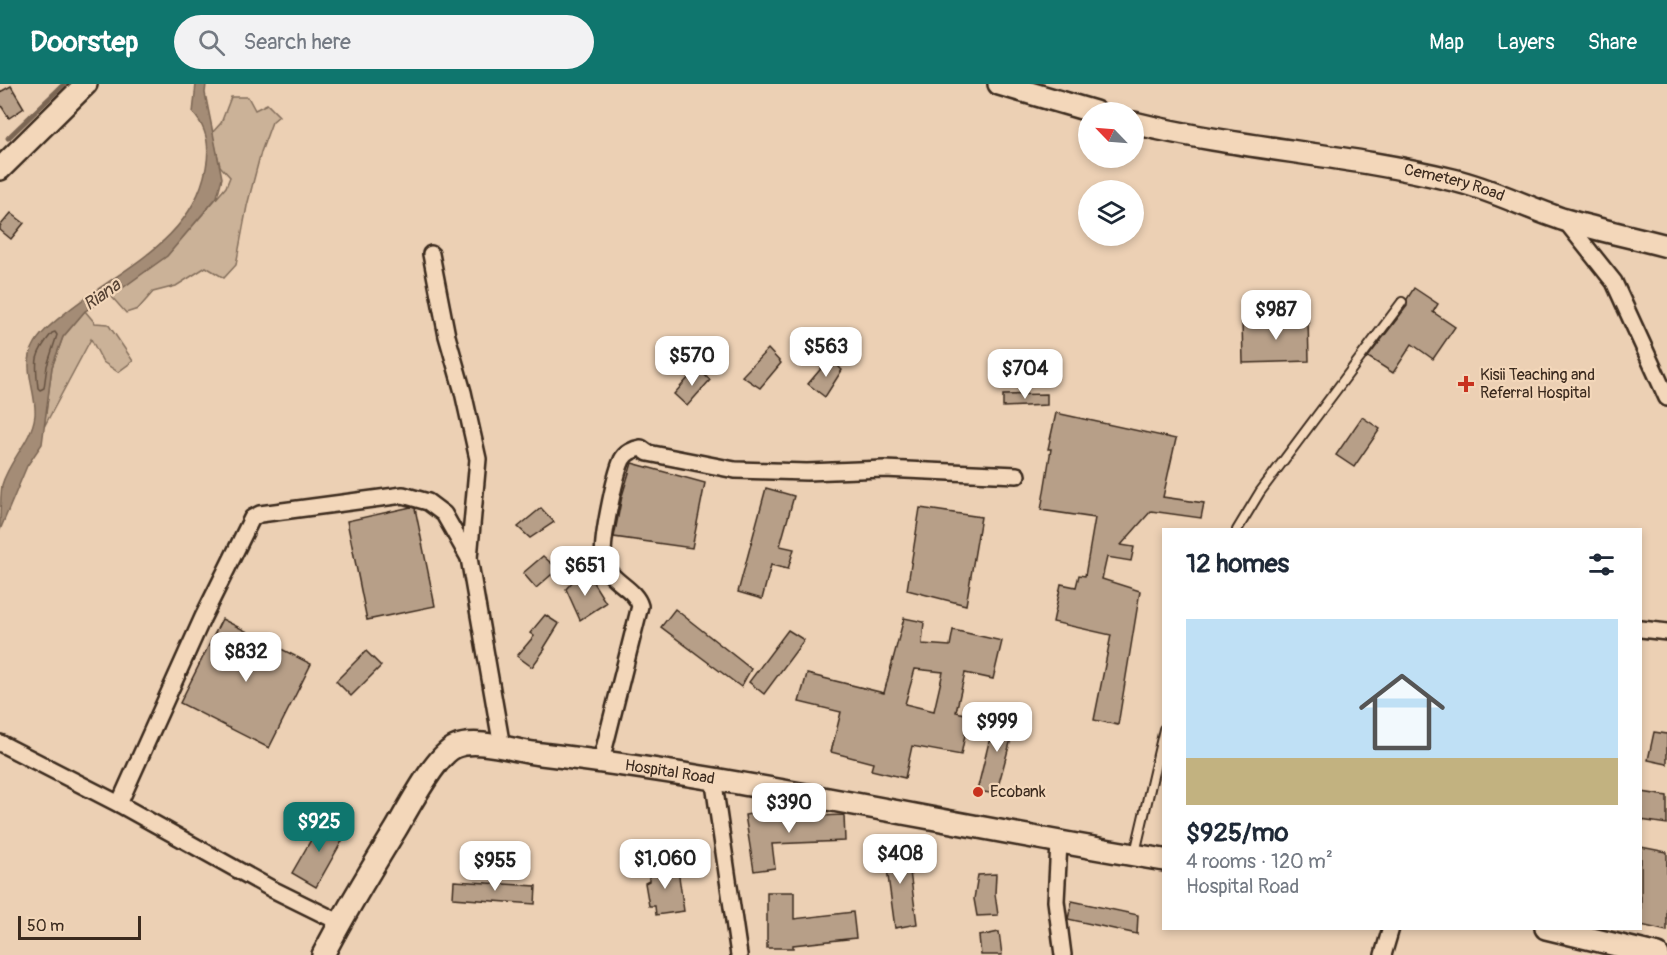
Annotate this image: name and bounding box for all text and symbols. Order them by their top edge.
search box [174,15,594,69]
text: Doorstep [30,25,138,60]
icon: search [195,26,228,59]
text: Search here [243,28,351,56]
text: Map [1429,29,1464,56]
text: Layers [1497,29,1555,56]
text: Share [1588,29,1637,56]
north arrow [1078,102,1144,168]
map controls [1078,102,1144,246]
street label: Cemetery Road [1402,160,1507,206]
button: layers [1078,180,1144,246]
water label: Riana [79,273,126,316]
pin: $987 [1240,290,1312,341]
text: $987 [1255,297,1297,322]
pin: $563 [790,327,862,378]
text: $563 [804,334,848,359]
pin: $570 [656,336,728,387]
text: $570 [669,343,715,368]
pin: $704 [989,349,1061,400]
text: $704 [1002,356,1048,381]
place label: Kisii Teaching and Referral Hospital [1480,365,1595,403]
marker: Kisii Teaching and Referral Hospital [1457,375,1475,393]
pin: $651 [549,546,621,597]
text: 12 homes [1186,548,1289,580]
icon: filters [1585,548,1618,581]
text: $651 [564,553,606,578]
pin: $832 [210,632,282,683]
text: $832 [224,639,268,664]
icon: home [1348,658,1456,766]
pin: $999 [961,702,1033,753]
text: $999 [976,709,1018,734]
street label: Hospital Road [624,755,716,789]
place label: Ecobank [990,782,1046,802]
pin: $390 [753,783,825,834]
marker: Ecobank [971,785,985,799]
text: $390 [766,790,812,815]
pin: $925 [283,802,355,853]
text: $925 [297,809,341,834]
text: $925/mo [1186,817,1289,849]
pin: $408 [864,834,936,885]
pin: $1,060 [616,839,714,890]
pin: $955 [459,841,531,892]
text: $408 [877,841,923,866]
text: $1,060 [634,846,696,871]
text: $955 [474,848,516,873]
text: 4 rooms · 120 m² [1186,849,1333,874]
text: Hospital Road [1186,874,1299,899]
scale bar [18,913,141,940]
text: 50 m [27,916,64,936]

